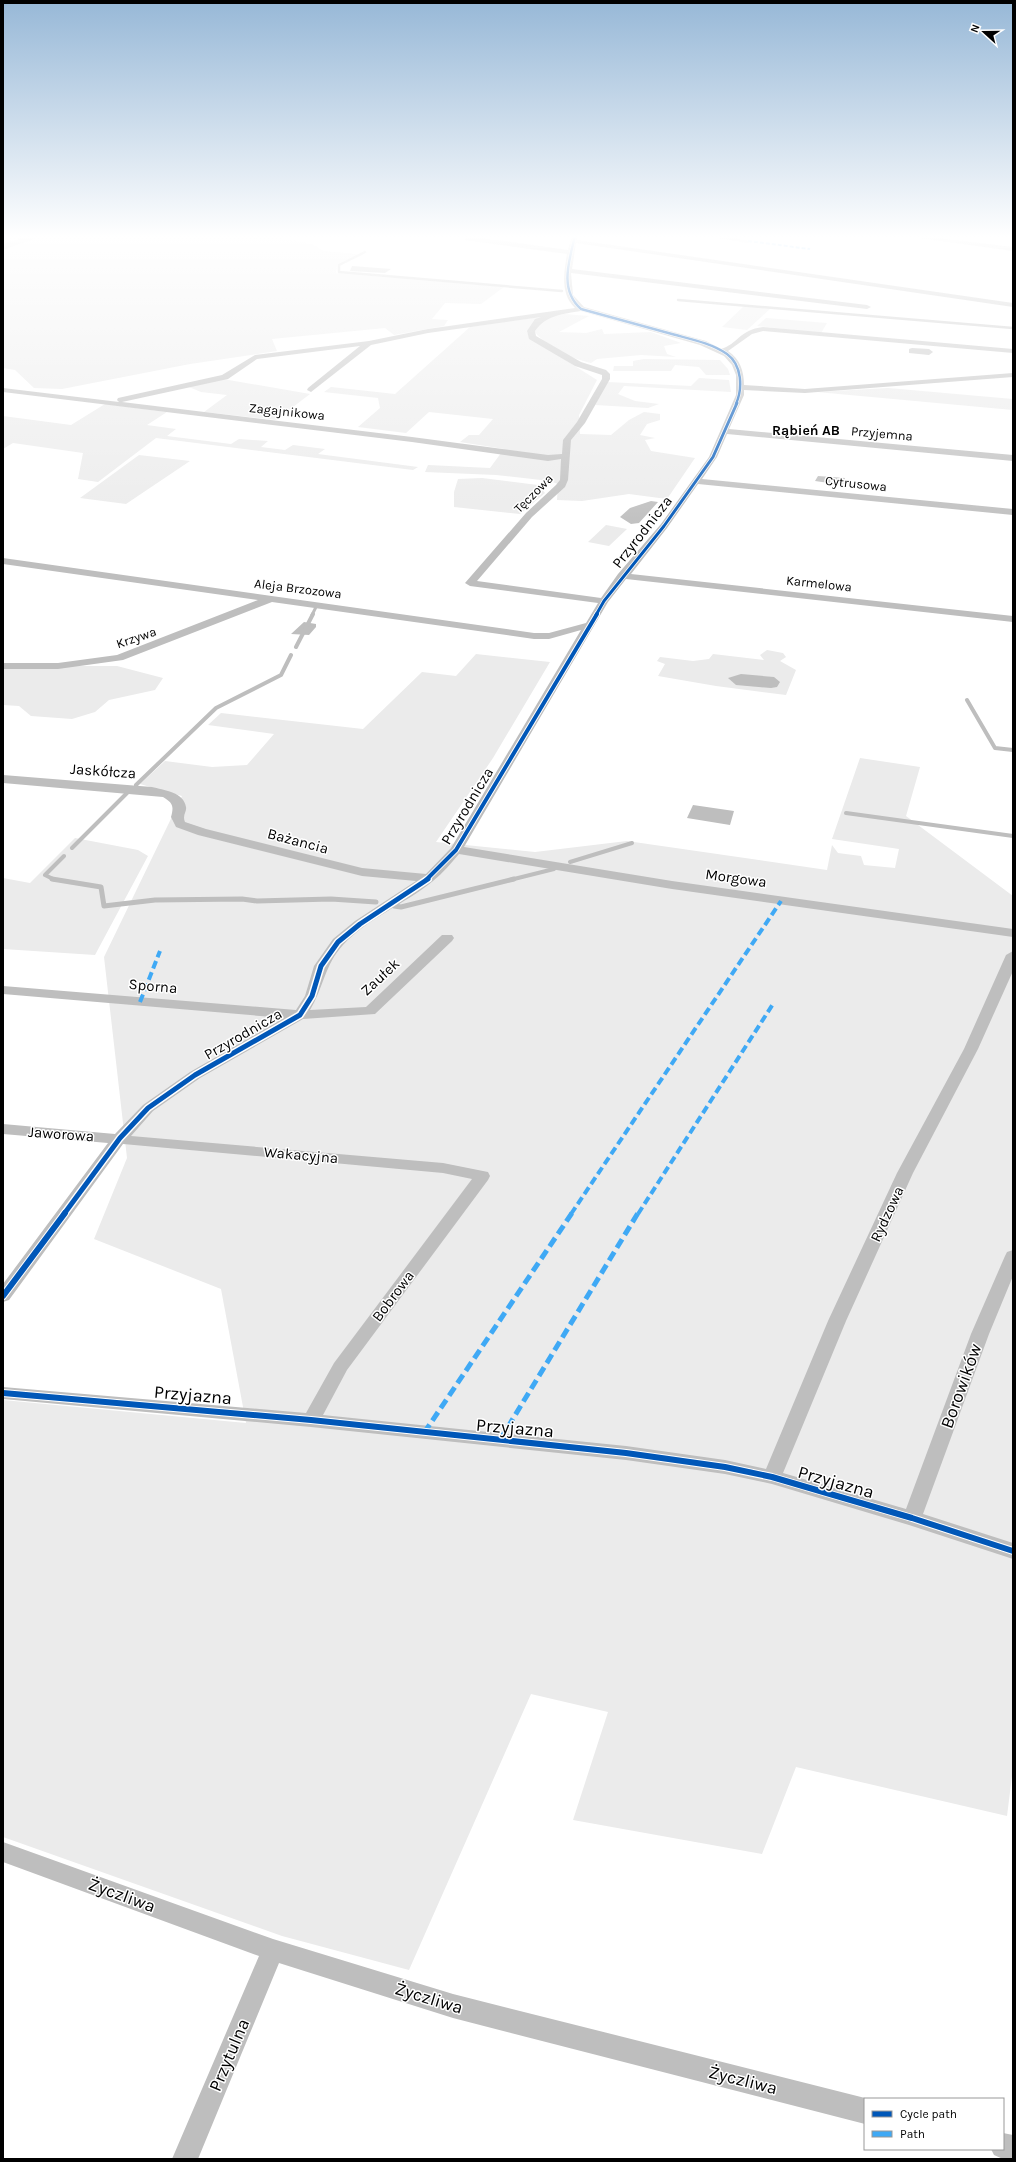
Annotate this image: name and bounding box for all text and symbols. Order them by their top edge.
north arrow [964,12,1004,52]
text: N [968,23,983,35]
street label: Zagajnikowa [248,400,326,423]
district label: Rąbień AB [772,422,840,439]
street label: Przyjemna [850,423,914,444]
street label: Tęczowa [511,471,556,516]
street label: Cytrusowa [824,473,888,494]
street label: Przyrodnicza [608,492,676,572]
street label: Karmelowa [785,573,853,594]
street label: Aleja Brzozowa [253,576,343,601]
street label: Krzywa [114,624,158,651]
street label: Jaskółcza [69,760,137,782]
street label: Przyrodnicza [437,764,497,848]
street label: Bażancia [265,824,331,858]
street label: Morgowa [704,865,768,891]
street label: Zaułek [357,955,403,999]
street label: Sporna [128,975,178,997]
street label: Przyrodnicza [201,1004,285,1064]
street label: Jaworowa [27,1123,95,1145]
street label: Wakacyjna [263,1143,339,1167]
street label: Rydzowa [866,1183,908,1245]
street label: Bobrowa [368,1267,418,1325]
street label: Borowików [935,1341,987,1431]
street label: Przyjazna [153,1381,233,1409]
street label: Przyjazna [475,1414,555,1442]
street label: Przyjazna [795,1461,877,1503]
street label: Życzliwa [85,1873,159,1917]
street label: Życzliwa [392,1977,466,2019]
street label: Przytulna [204,2015,254,2095]
street label: Życzliwa [706,2061,780,2099]
legend [864,2098,1004,2150]
text: Cycle path [900,2107,957,2121]
text: Path [900,2127,925,2141]

